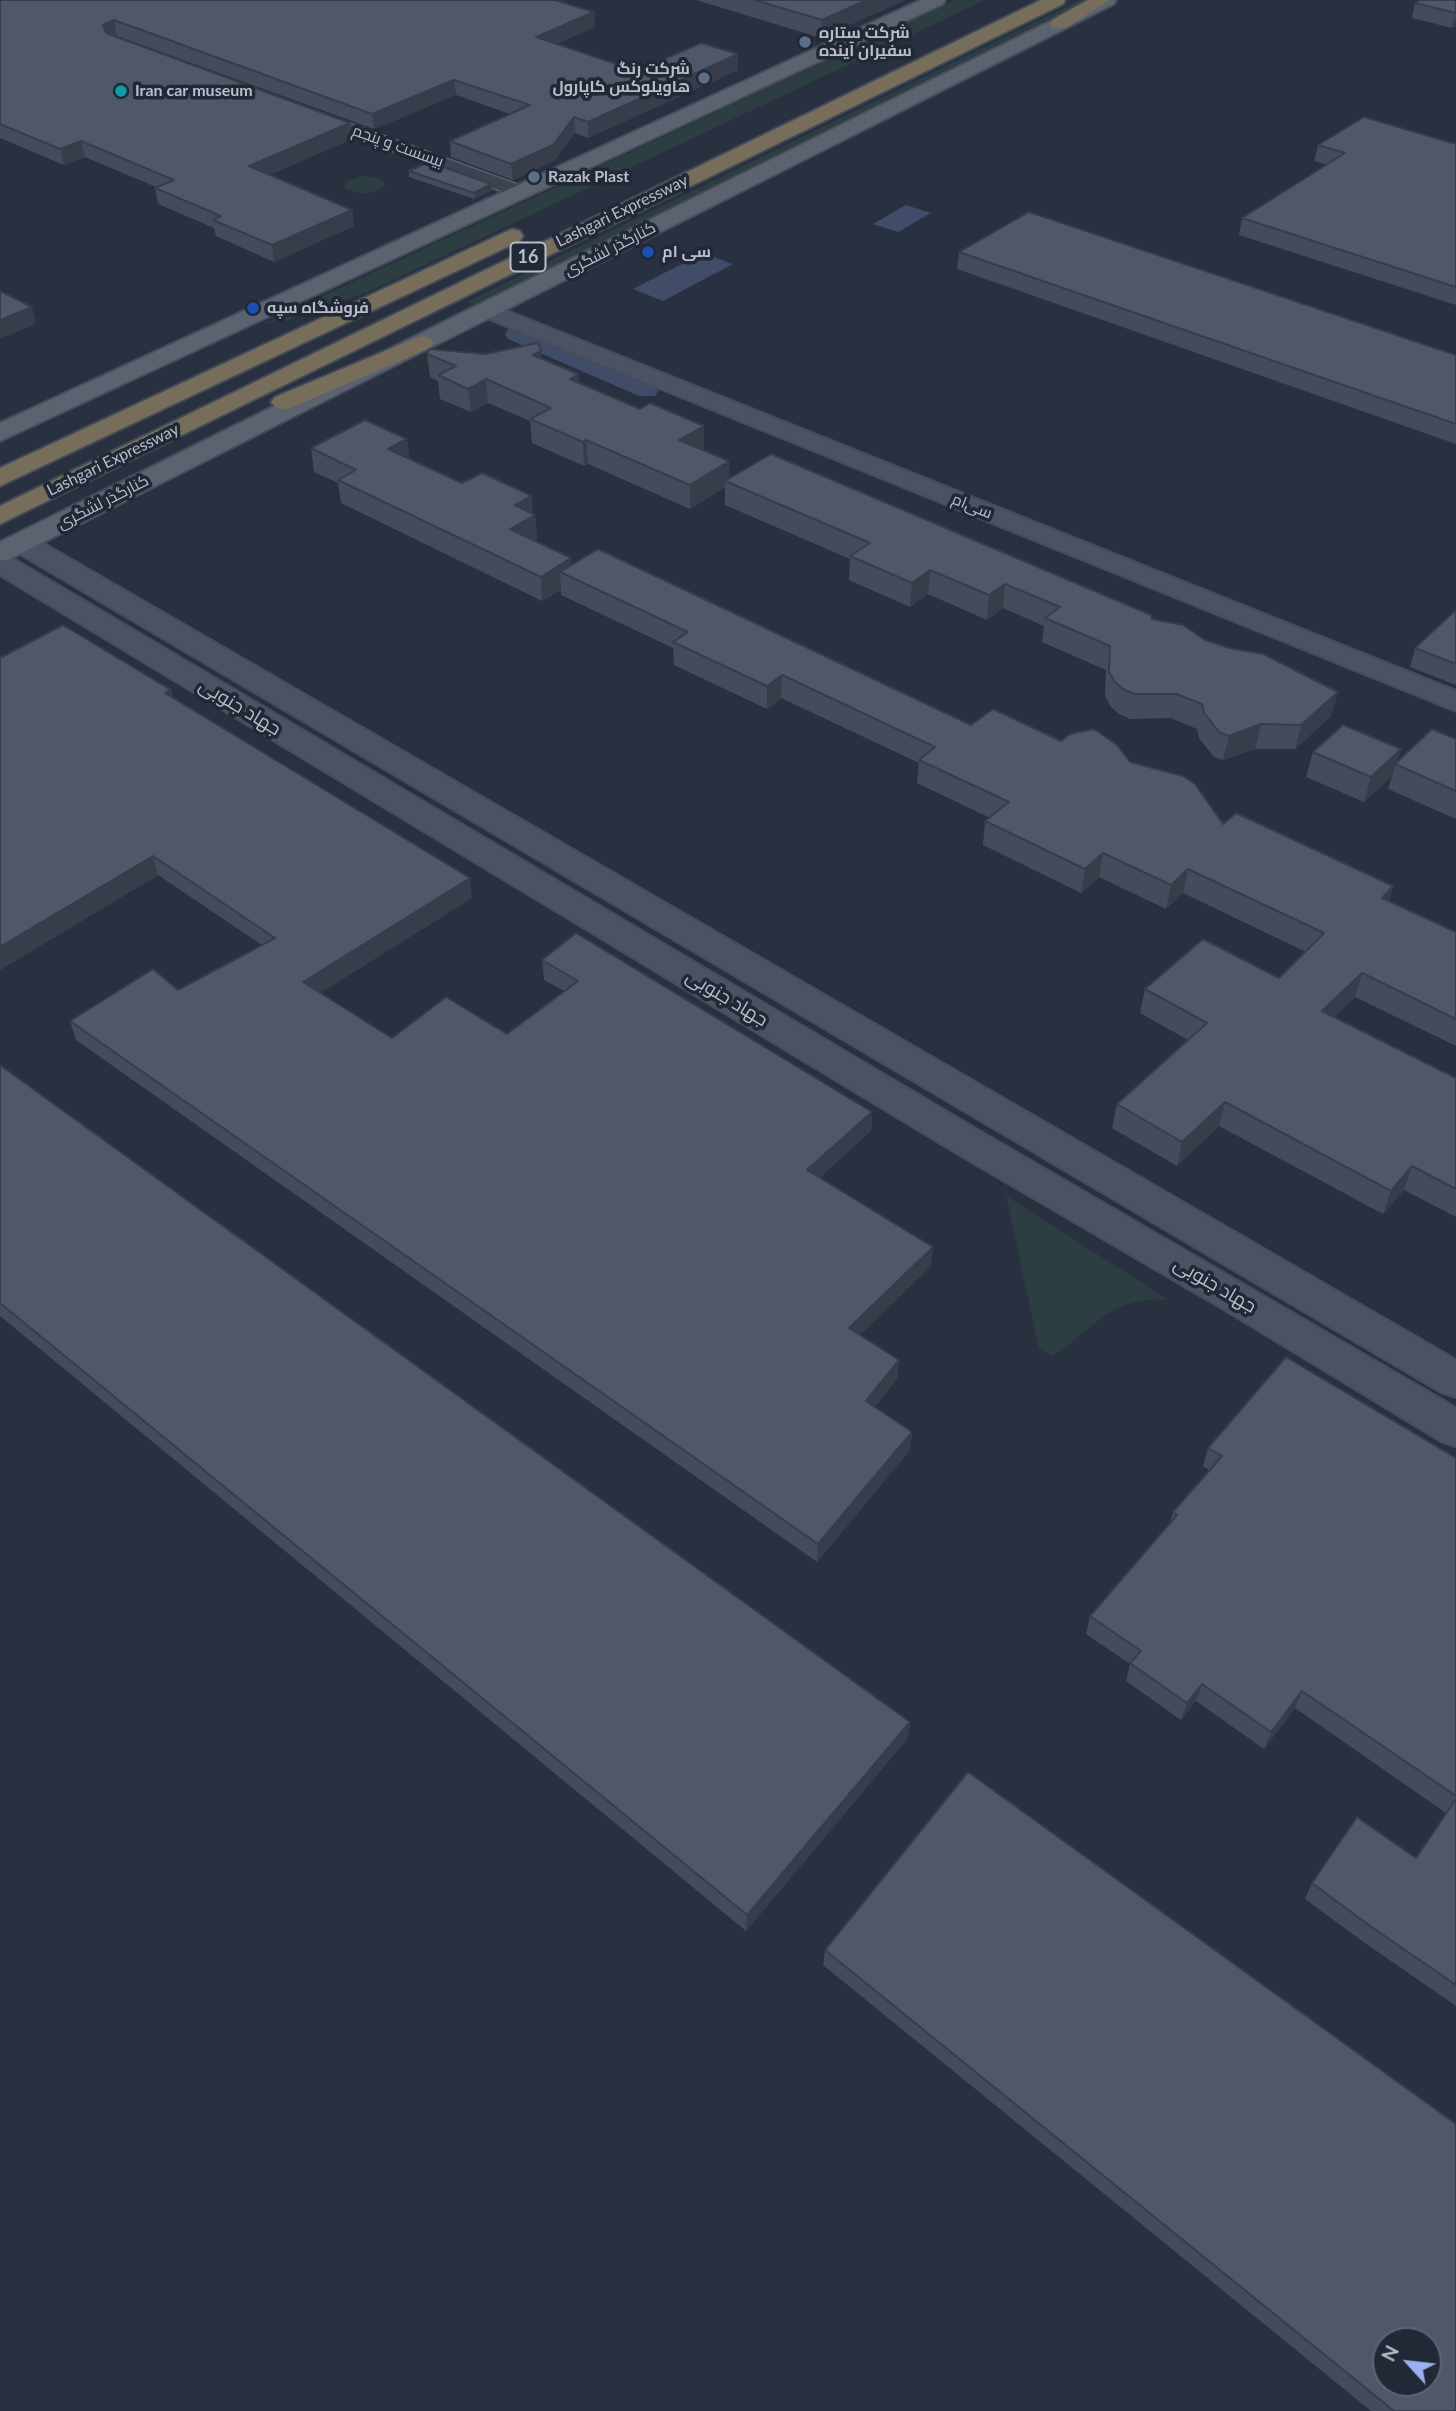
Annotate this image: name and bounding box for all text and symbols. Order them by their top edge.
place label: شرکت ستاره سفیران آینده [819,23,912,61]
marker: شرکت ستاره سفیران آینده [797,34,813,50]
place label: شرکت رنگ هاویلوکس کاپارول [553,59,690,97]
marker: شرکت رنگ هاویلوکس کاپارول [696,70,712,86]
place label: Iran car museum [135,81,253,101]
marker: Iran car museum [113,83,129,99]
street label: بیسست و پنجم [350,121,446,171]
place label: Razak Plast [548,167,629,187]
marker: Razak Plast [526,169,542,185]
street label: Lashgari Expressway [553,171,691,251]
street label: کنارگذر لشگری [561,218,659,280]
place label: سی ام [662,242,711,262]
road number: 16 [510,243,546,272]
marker: سی ام [640,244,656,260]
place label: فروشگاه سپه [267,298,369,318]
marker: فروشگاه سپه [245,300,261,316]
street label: Lashgari Expressway [44,420,182,500]
street label: کنارگذر لشگری [54,471,152,533]
street label: سی‌ام [949,489,995,523]
street label: جهاد جنوبی [195,674,285,740]
street label: جهاد جنوبی [682,965,772,1031]
street label: جهاد جنوبی [1170,1252,1260,1318]
north arrow [1372,2327,1442,2397]
text: N [1376,2341,1403,2365]

